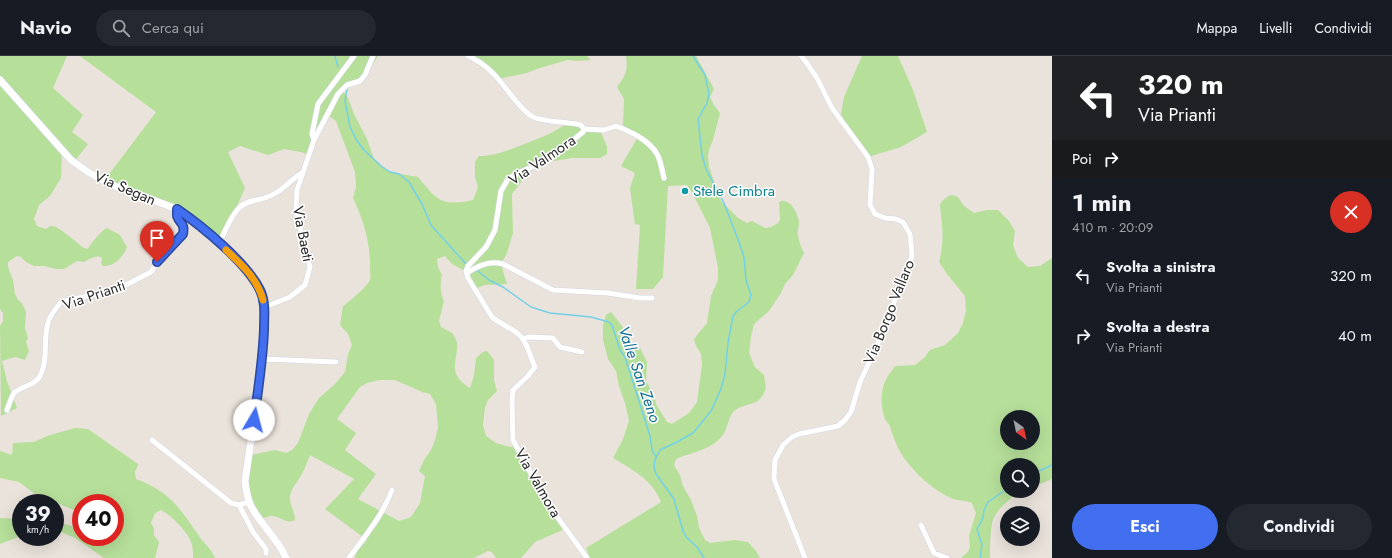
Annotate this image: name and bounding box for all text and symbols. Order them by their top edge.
search box [96,10,376,46]
text: Navio [20,14,72,41]
icon: search [110,17,132,39]
text: Cerca qui [142,17,204,39]
text: Mappa [1196,18,1237,38]
text: Livelli [1259,18,1292,38]
text: Condividi [1314,18,1372,38]
text: 320 m [1138,64,1224,105]
icon: left [1072,72,1124,124]
text: Via Prianti [1138,102,1216,128]
street label: Via Valmora [504,129,580,191]
text: Poi [1072,148,1092,170]
icon: right [1100,148,1122,170]
street label: Via Segan [91,165,159,211]
place label: Stele Cimbra [693,180,775,202]
text: 1 min [1072,185,1132,220]
marker: Stele Cimbra [680,186,690,196]
button: close [1330,191,1372,233]
street label: Via Baeti [287,204,319,264]
text: 410 m · 20:09 [1072,218,1153,237]
pin [140,221,174,262]
icon: arrive [146,227,168,249]
street label: Via Borgo Vallaro [858,256,920,368]
text: Svolta a sinistra [1106,256,1216,278]
icon: left [1072,265,1094,287]
text: 320 m [1330,265,1372,287]
street label: Via Prianti [60,274,128,316]
text: Via Prianti [1106,278,1162,297]
text: Svolta a destra [1106,316,1210,338]
water label: Valle San Zeno [612,323,667,426]
icon: right [1072,325,1094,347]
text: 40 m [1338,325,1372,347]
text: Via Prianti [1106,338,1162,357]
position arrow [233,399,275,441]
north arrow [1000,410,1040,450]
map controls [1000,410,1040,546]
street label: Via Valmora [509,444,567,522]
button: search [1000,458,1040,498]
speed limit sign: 40 [72,494,124,546]
text: 39 [25,500,51,529]
button: Esci [1072,504,1218,550]
button: Condividi [1226,504,1372,550]
button: layers [1000,506,1040,546]
text: km/h [27,522,49,537]

